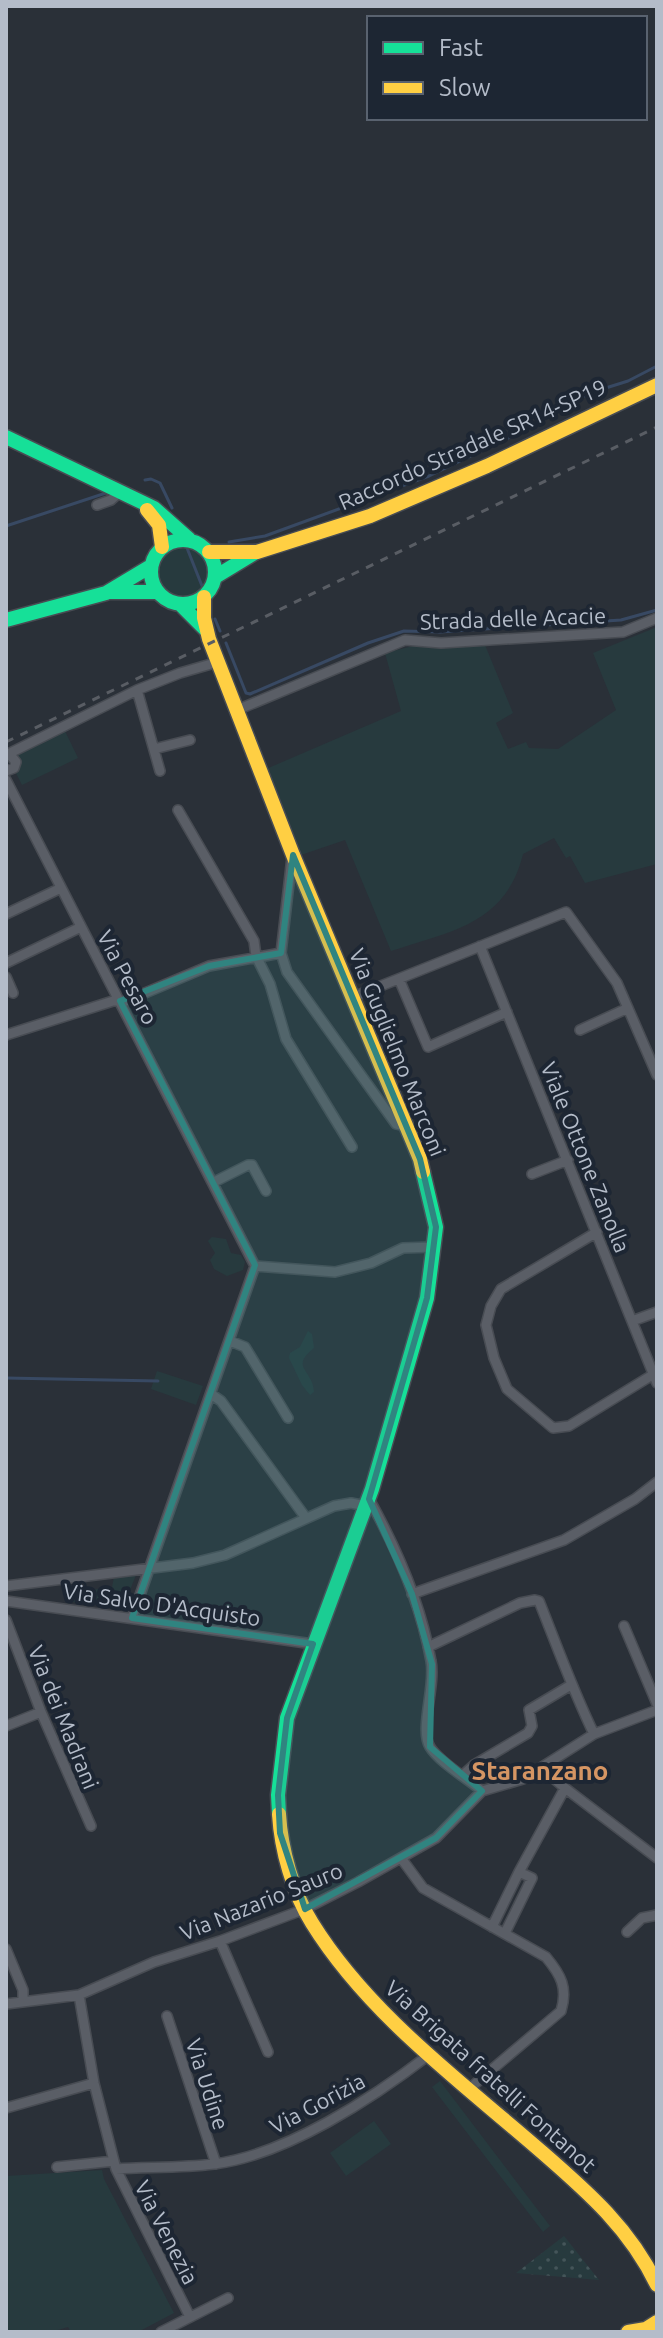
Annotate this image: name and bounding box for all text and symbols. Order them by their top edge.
legend [367,16,647,120]
text: Fast [439,34,483,61]
text: Slow [439,74,491,101]
street label: Raccordo Stradale SR14-SP19 [334,374,610,514]
street label: Strada delle Acacie [420,602,606,634]
street label: Via Pesaro [93,926,163,1028]
street label: Via Guglielmo Marconi [345,945,451,1159]
street label: Viale Ottone Zanolla [536,1058,636,1256]
street label: Via Salvo D'Acquisto [62,1578,262,1630]
street label: Via dei Madrani [24,1642,104,1792]
district label: Staranzano [472,1756,608,1785]
street label: Via Nazario Sauro [176,1857,346,1945]
street label: Via Brigata fratelli Fontanot [381,1975,602,2177]
street label: Via Udine [182,2035,234,2133]
street label: Via Gorizia [265,2067,369,2139]
street label: Via Venezia [130,2176,204,2288]

